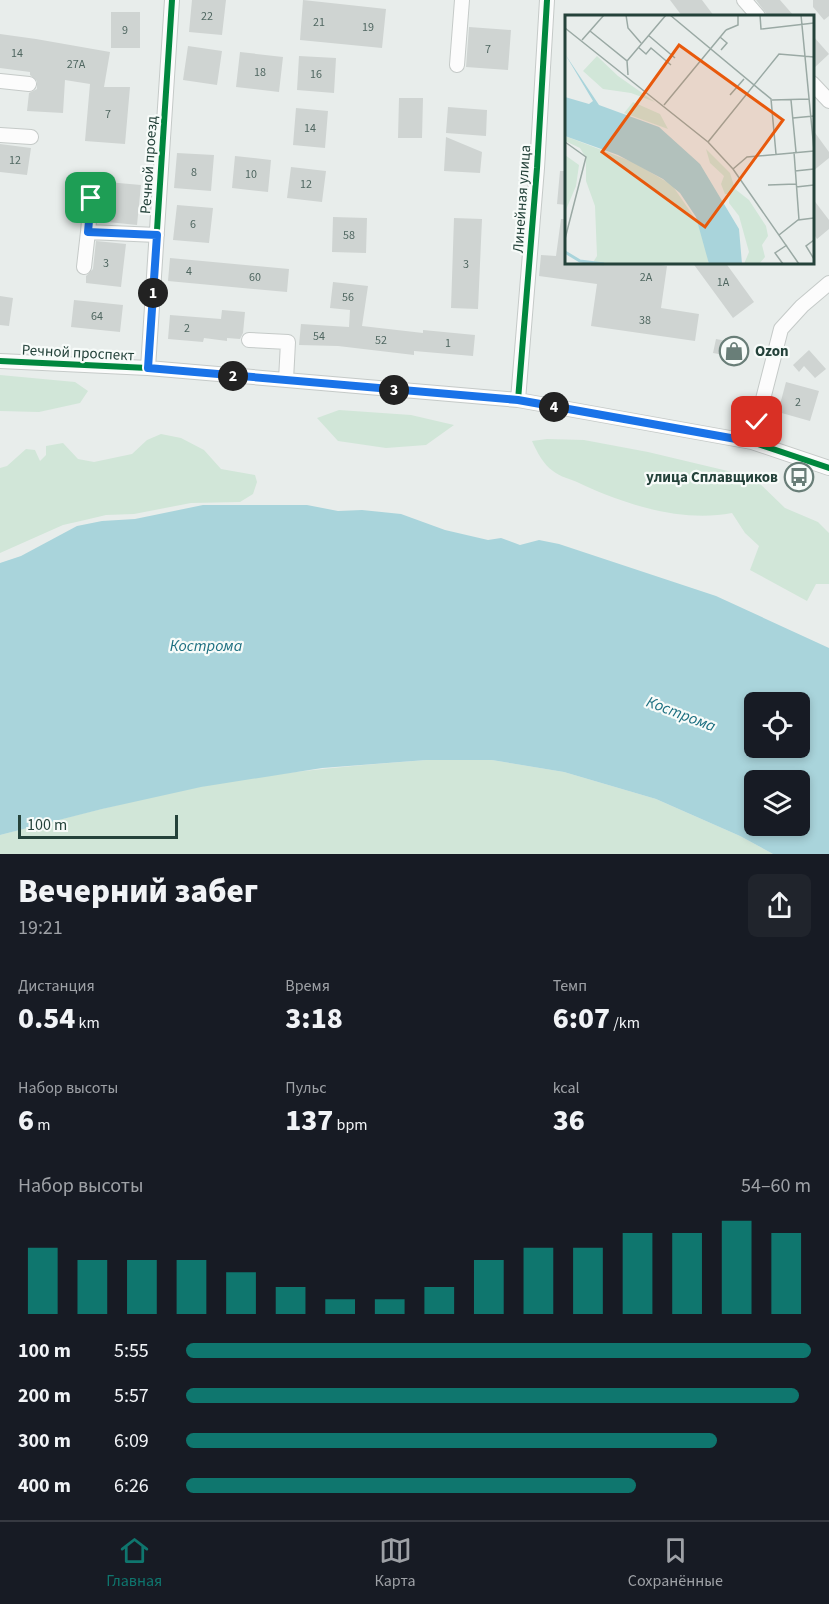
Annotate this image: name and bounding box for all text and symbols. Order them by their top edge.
house number: 22 [201,8,213,25]
house number: 21 [313,14,325,31]
inset map [565,15,814,264]
house number: 19 [362,19,374,36]
house number: 9 [122,22,128,39]
house number: 7 [485,41,491,58]
house number: 14 [11,45,23,62]
house number: 27А [67,56,86,73]
house number: 18 [254,64,266,81]
house number: 16 [310,66,322,83]
house number: 7 [105,106,111,123]
street label: Речной проезд [135,115,163,215]
house number: 14 [304,120,316,137]
street label: Линейная улица [508,144,536,254]
house number: 12 [9,152,21,169]
house number: 8 [191,164,197,181]
house number: 10 [245,166,257,183]
pin [65,172,116,223]
house number: 12 [300,176,312,193]
icon: arrive [74,181,107,214]
house number: 6 [190,216,196,233]
house number: 58 [343,227,355,244]
house number: 3 [103,255,109,272]
house number: 3 [463,256,469,273]
house number: 4 [186,263,192,280]
house number: 60 [249,269,261,286]
house number: 2А [640,269,653,286]
house number: 1А [717,274,730,291]
pin: 1 [138,278,168,308]
text: 1 [149,282,157,304]
house number: 56 [342,289,354,306]
house number: 64 [91,308,103,325]
house number: 38 [639,312,651,329]
house number: 2 [184,320,190,337]
house number: 54 [313,328,325,345]
house number: 52 [375,332,387,349]
house number: 1 [445,335,451,352]
shop icon: Ozon [718,335,750,367]
street label: Речной проспект [21,340,135,366]
place label: Ozon [755,341,789,362]
pin: 2 [218,361,248,391]
text: 2 [229,365,237,387]
pin: 3 [379,375,409,405]
text: 3 [390,379,398,401]
pin: 4 [539,392,569,422]
house number: 2 [795,394,801,411]
text: 4 [550,396,558,418]
pin [731,396,782,447]
icon: check [740,405,773,438]
bus stop icon: улица Сплавщиков [783,461,815,493]
place label: улица Сплавщиков [646,467,778,488]
water label: Кострома [170,635,243,657]
water label: Кострома [643,691,719,737]
map controls [744,692,810,836]
button: locate [744,692,810,758]
button: layers [744,770,810,836]
scale bar [18,812,178,839]
text: 100 m [27,814,67,836]
text: Вечерний забег [18,868,258,915]
button: share [748,874,811,937]
text: 19:21 [18,914,63,942]
text: Дистанция [18,975,95,997]
text: Время [285,975,330,997]
text: Темп [553,975,587,997]
text: 0.54 [18,997,75,1040]
text: 3:18 [285,997,343,1040]
text: 6:07 [553,997,610,1040]
text: km [75,1012,100,1034]
text: /km [610,1012,640,1034]
text: Набор высоты [18,1077,118,1099]
text: Пульс [285,1077,327,1099]
text: kcal [553,1077,580,1099]
text: 6 [18,1099,34,1142]
text: 137 [285,1099,333,1142]
text: 36 [553,1099,585,1142]
text: m [34,1114,51,1136]
text: bpm [333,1114,368,1136]
text: Набор высоты [18,1172,143,1200]
text: 54–60 m [741,1172,811,1200]
text: 100 m [18,1337,71,1365]
text: 5:55 [114,1337,149,1365]
text: 200 m [18,1382,71,1410]
text: 5:57 [114,1382,149,1410]
text: 300 m [18,1427,71,1455]
text: 6:09 [114,1427,149,1455]
text: 400 m [18,1472,71,1500]
text: 6:26 [114,1472,149,1500]
tab: Главная [106,1534,162,1592]
tab: Карта [375,1534,416,1592]
tab: Сохранённые [628,1534,723,1592]

